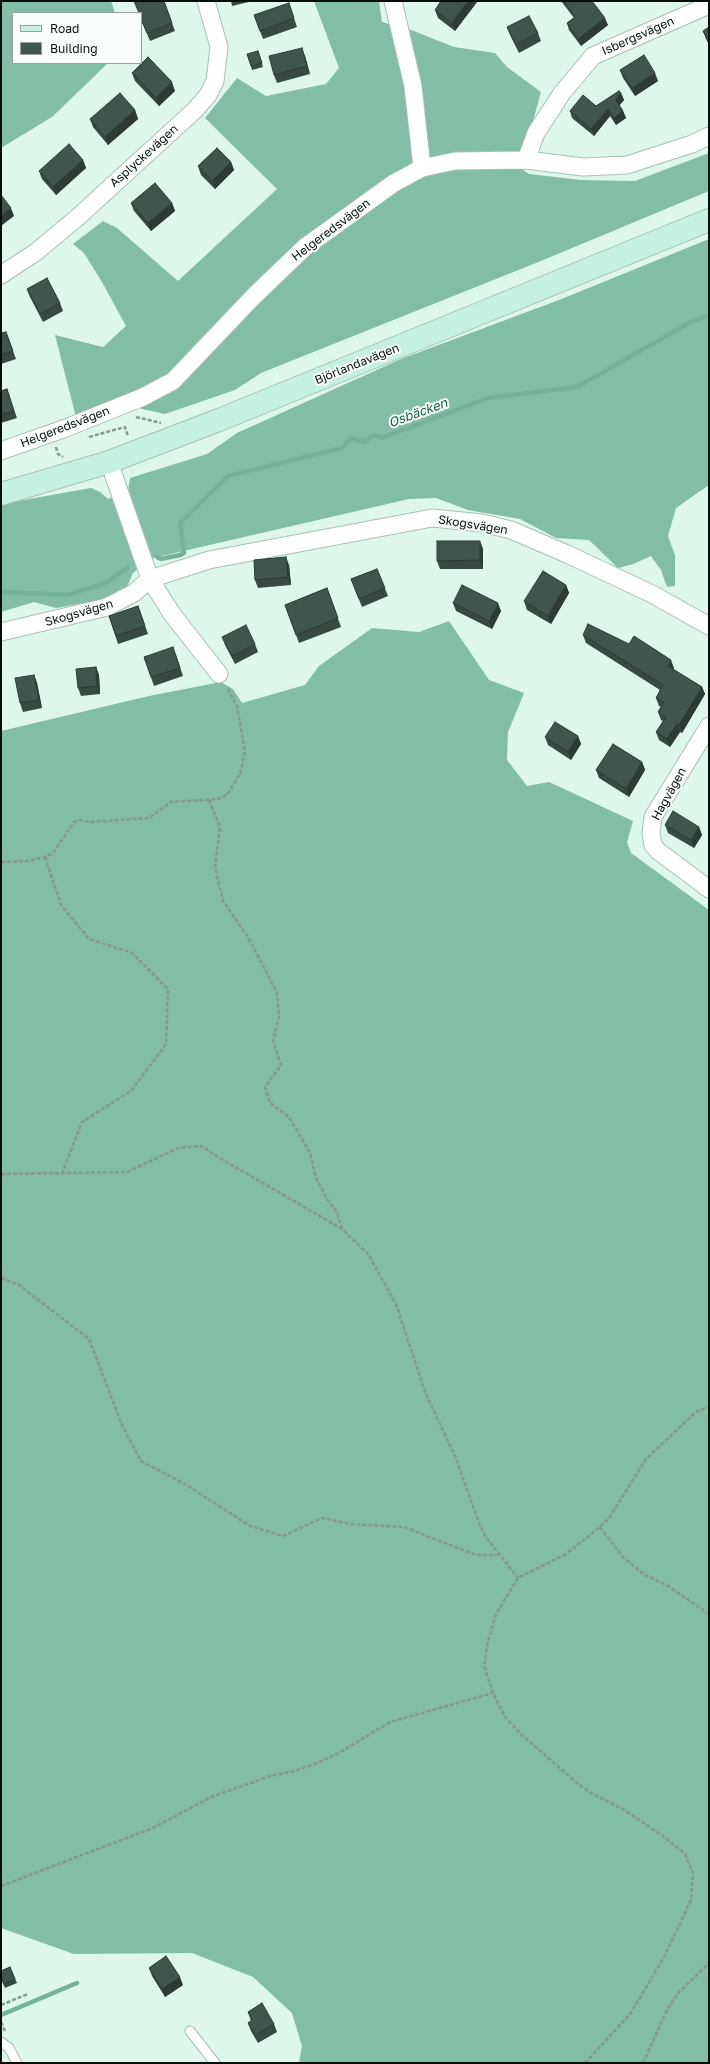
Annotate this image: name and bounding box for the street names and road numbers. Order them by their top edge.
street label: Isbergsvägen [600,14,676,58]
street label: Asplyckevägen [107,122,181,190]
street label: Helgeredsvägen [289,196,373,264]
street label: Björlandavägen [313,340,401,388]
street label: Helgeredsvägen [18,403,112,451]
street label: Skogsvägen [437,512,509,538]
street label: Skogsvägen [43,596,115,630]
street label: Hagvägen [649,765,689,823]

